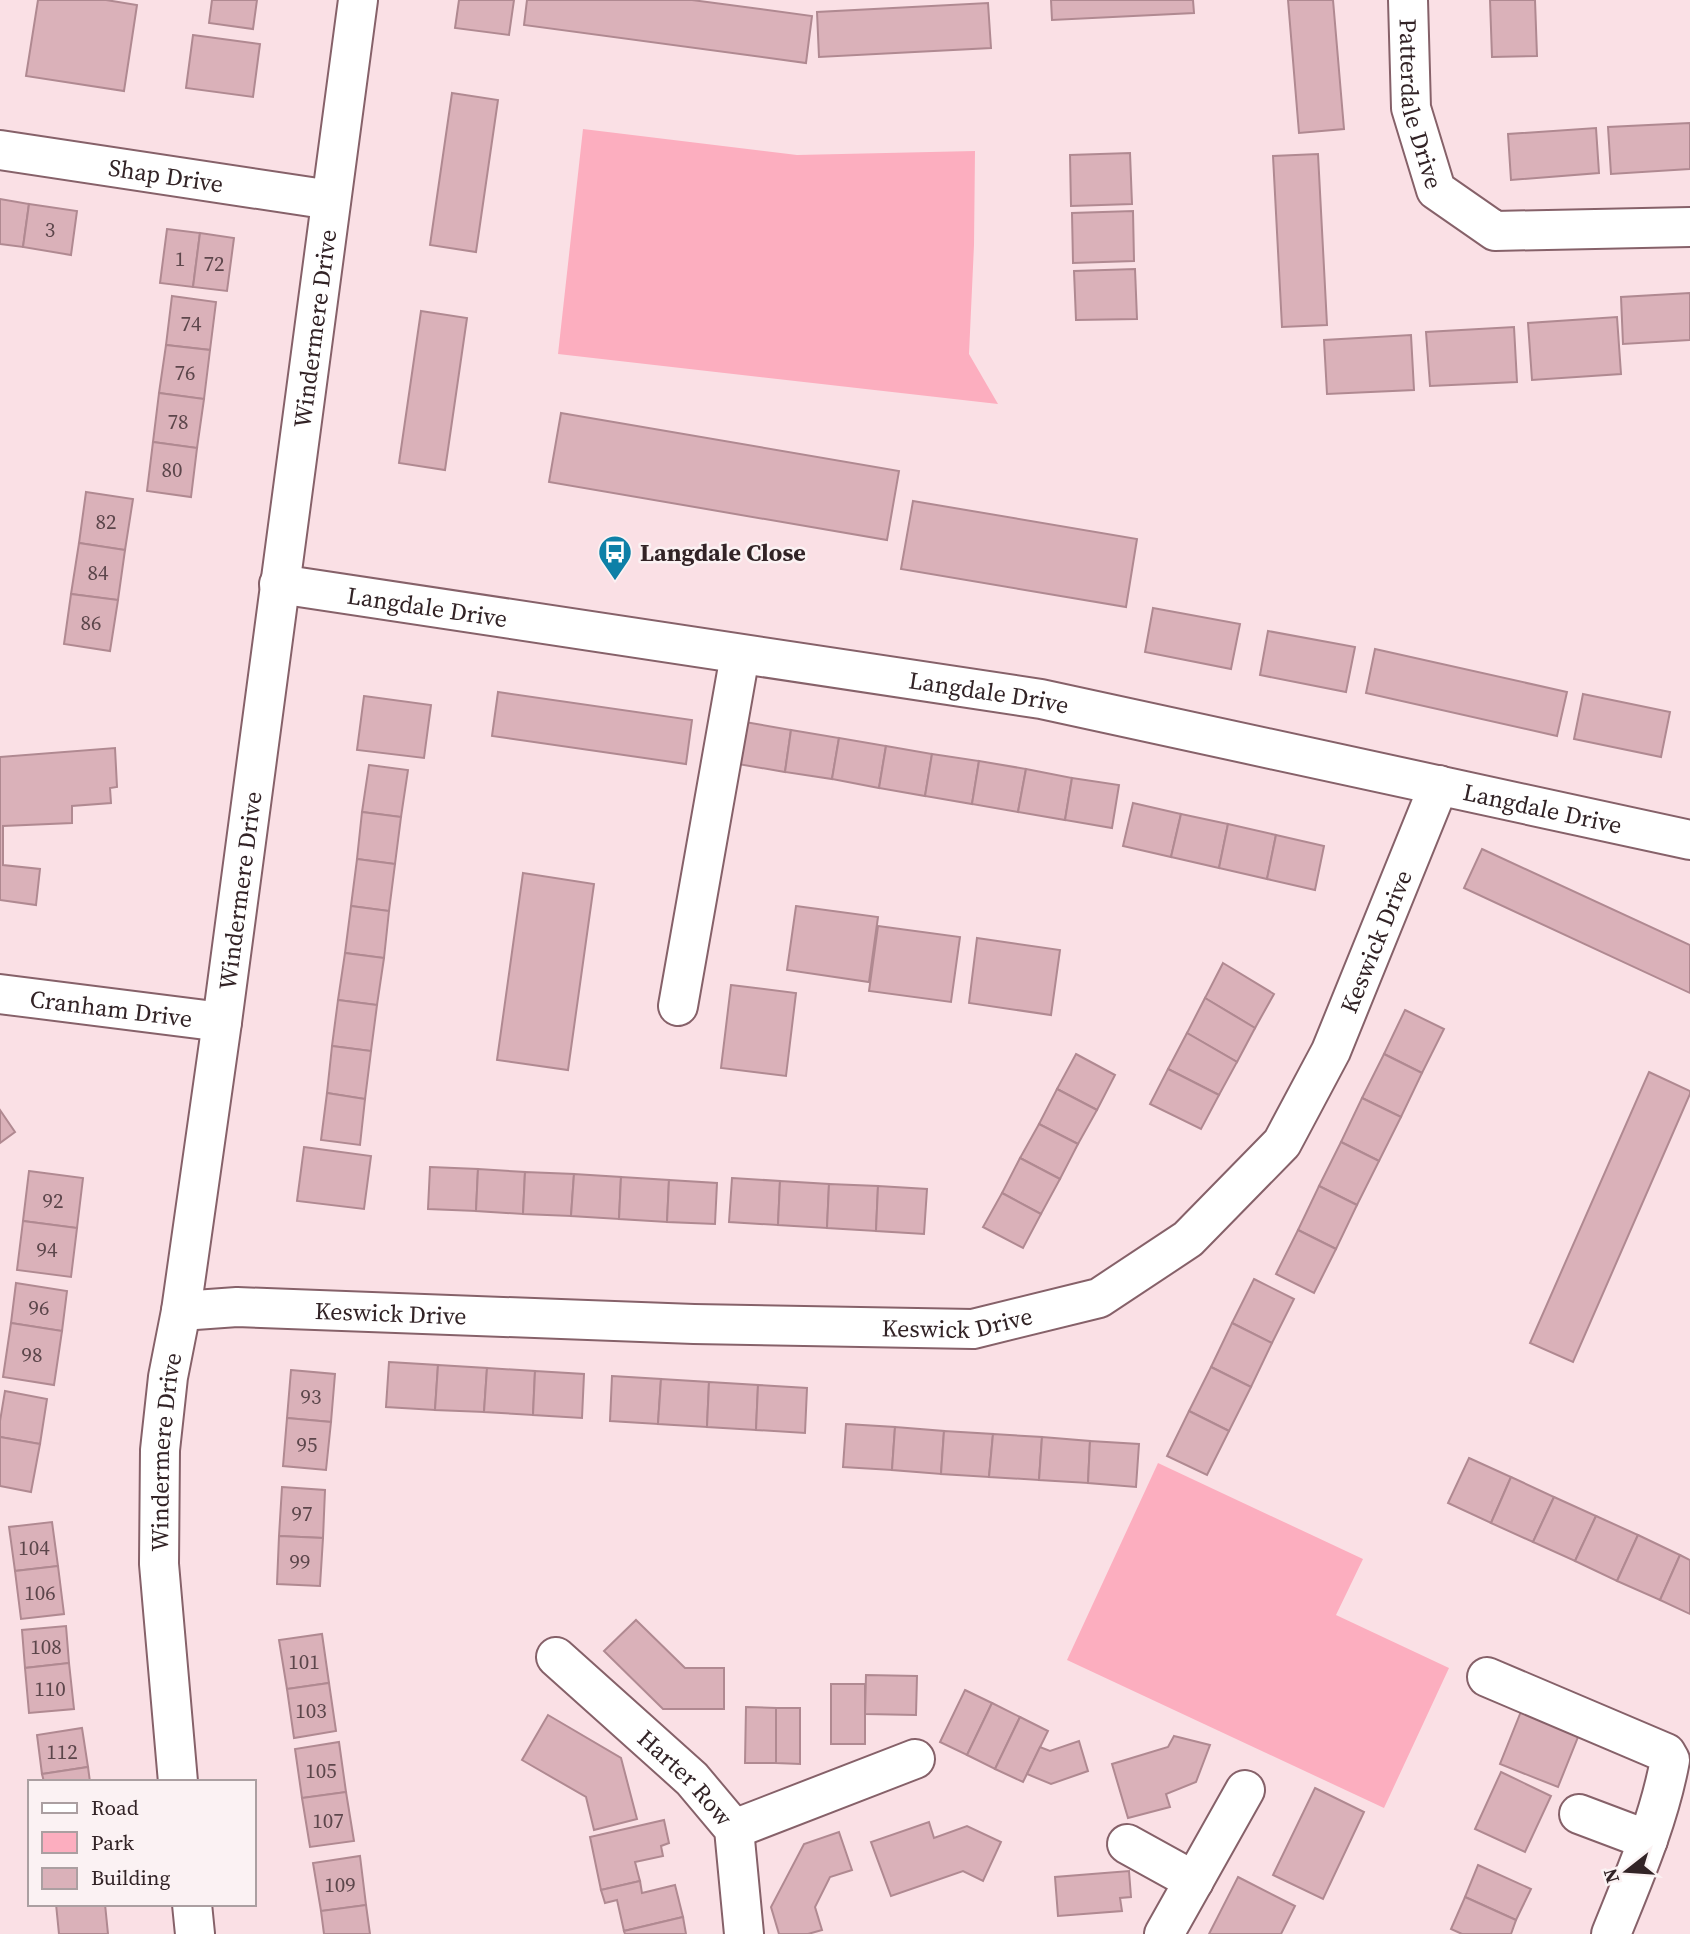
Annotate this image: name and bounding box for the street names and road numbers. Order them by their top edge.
street label: Patterdale Drive [1392,18,1451,193]
street label: Shap Drive [106,150,226,200]
street label: Windermere Drive [285,227,344,430]
street label: Langdale Drive [345,578,510,635]
street label: Langdale Drive [907,663,1072,721]
street label: Langdale Drive [1460,775,1625,841]
street label: Windermere Drive [210,789,269,992]
street label: Keswick Drive [1332,865,1419,1018]
street label: Cranham Drive [28,981,194,1035]
street label: Keswick Drive [314,1293,467,1332]
street label: Keswick Drive [881,1299,1036,1346]
street label: Windermere Drive [143,1350,189,1552]
street label: Harter Row [631,1722,741,1833]

